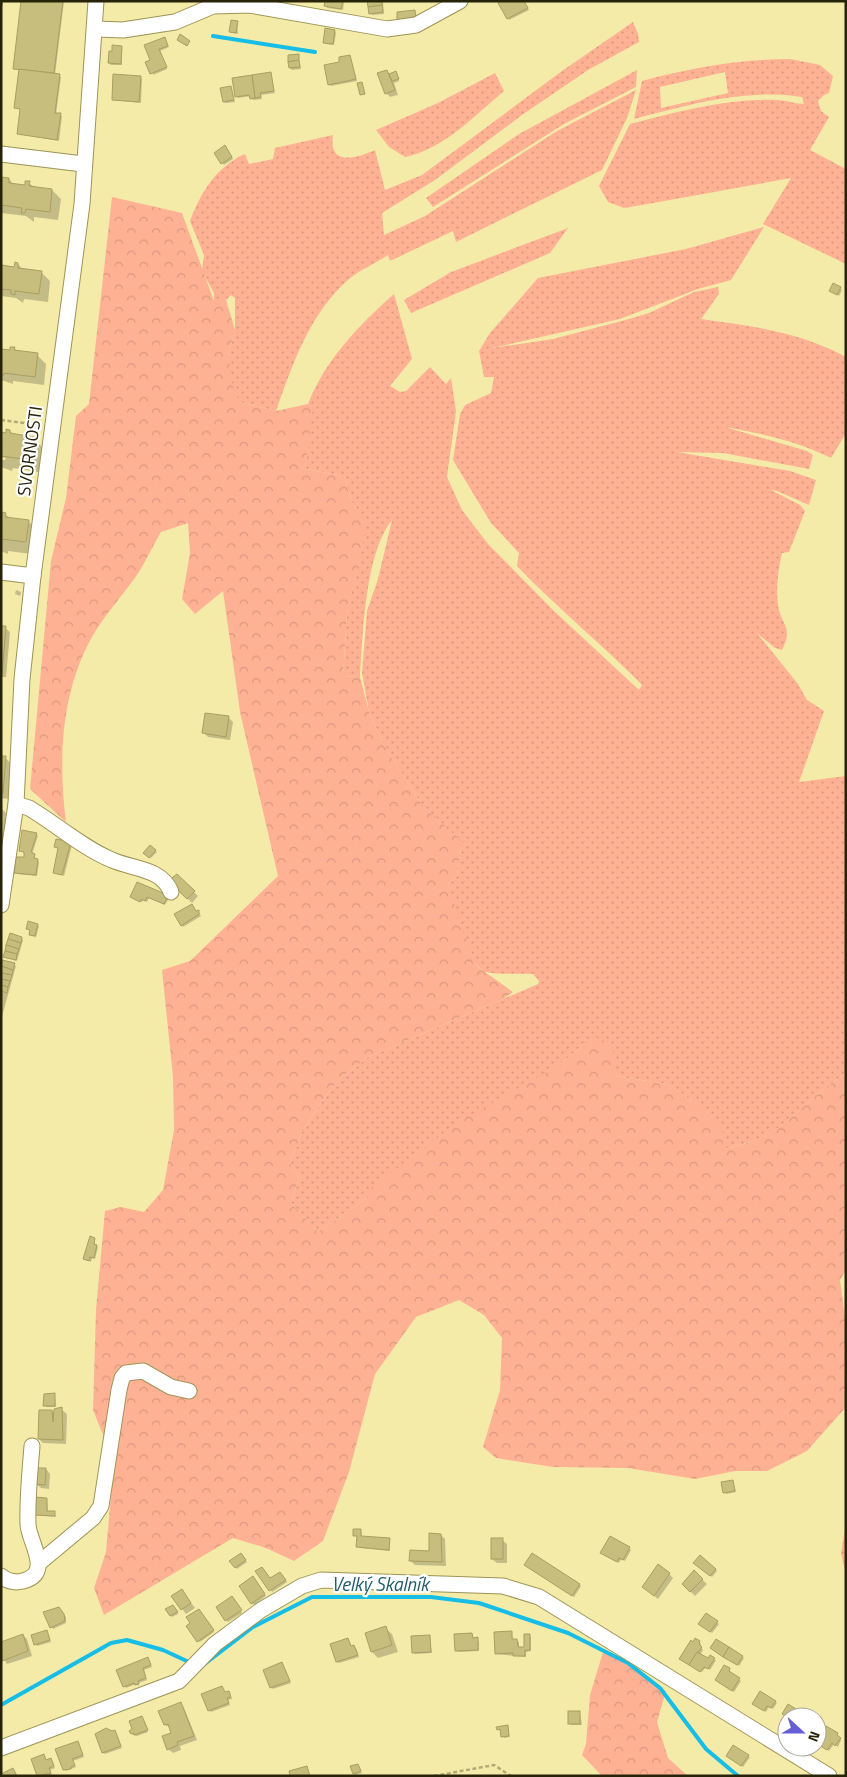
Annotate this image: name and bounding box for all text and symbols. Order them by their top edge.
street label: SVORNOSTI [10,404,49,498]
water label: Velký Skalník [331,1569,431,1598]
north arrow [777,1707,827,1757]
text: N [803,1729,826,1745]

